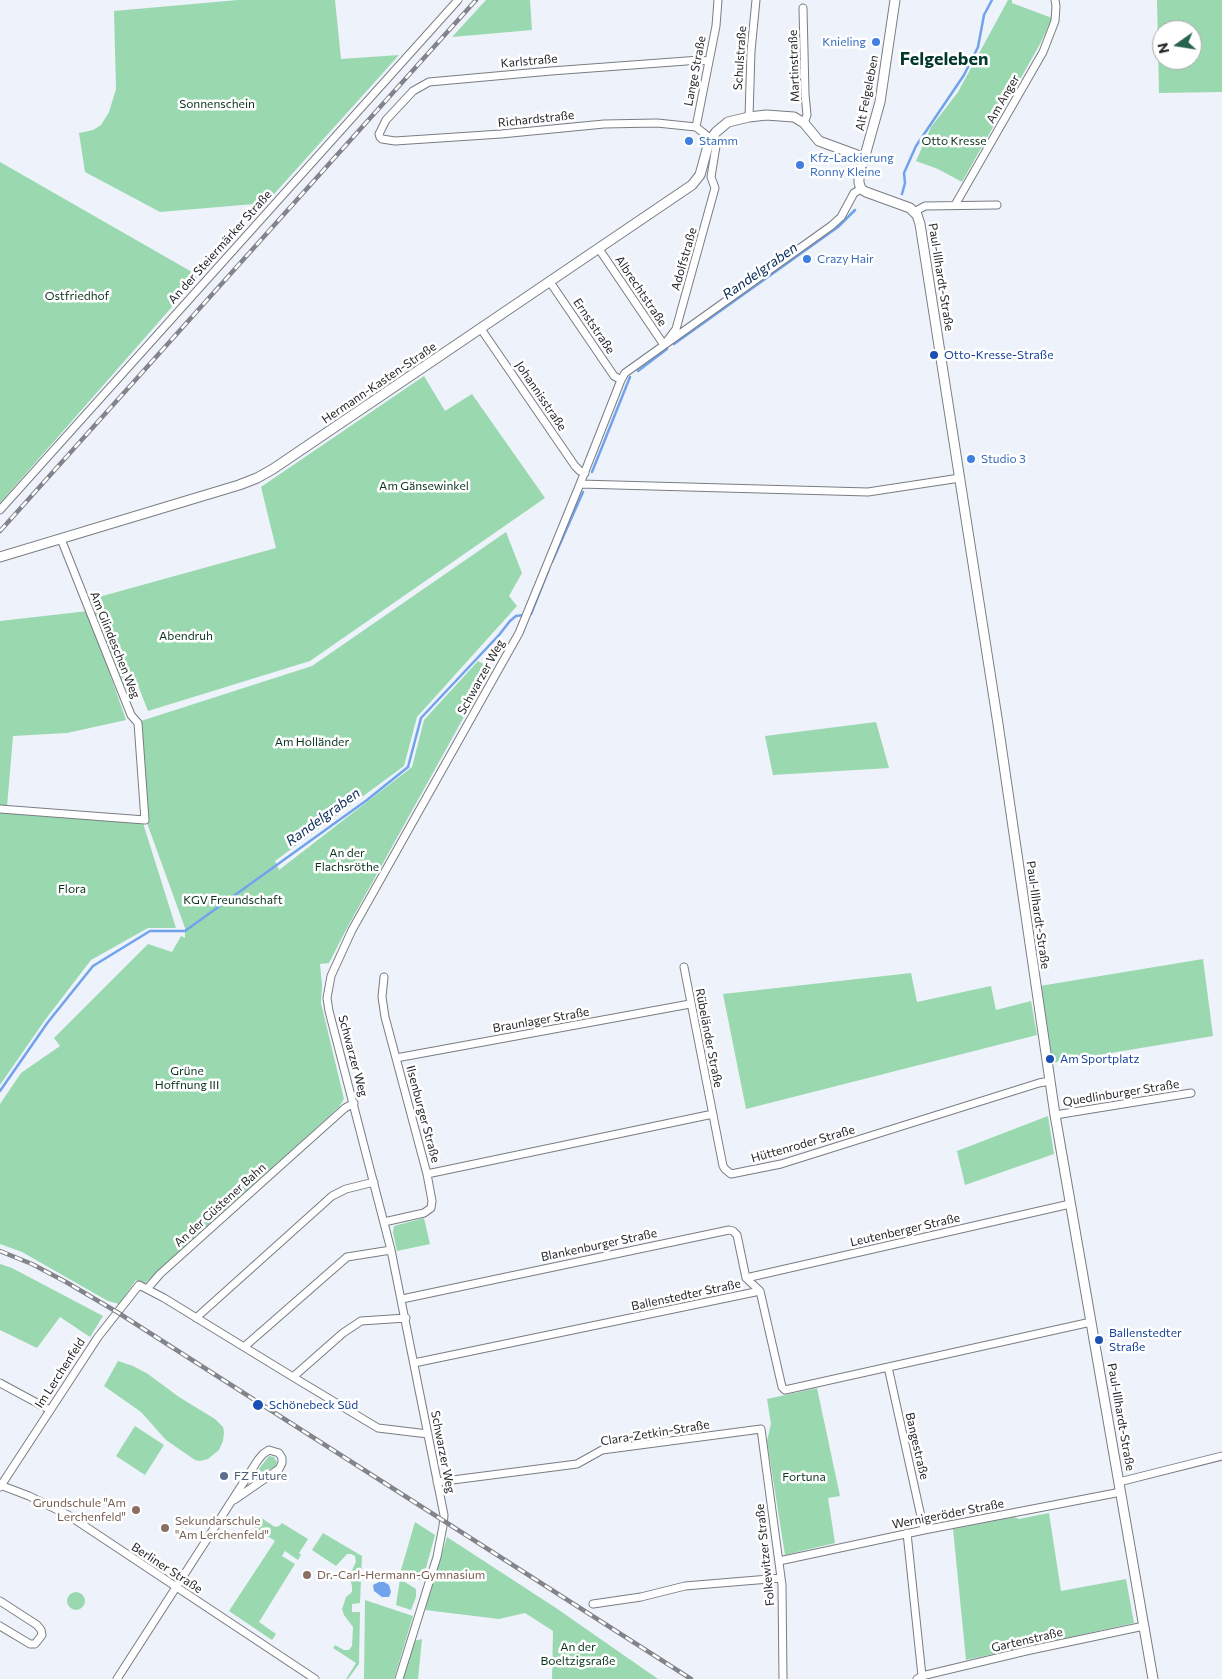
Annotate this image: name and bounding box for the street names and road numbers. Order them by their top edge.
street label: Schulstraße [731,25,749,91]
street label: Martinstraße [786,30,802,102]
street label: Lange Straße [681,35,709,107]
street label: Karlstraße [500,51,558,71]
street label: Alt Felgeleben [853,54,881,132]
street label: Am Anger [983,72,1023,126]
street label: Richardstraße [497,108,575,130]
street label: An der Steiermärker Straße [165,187,275,307]
street label: Paul-Illhardt-Straße [925,222,957,332]
street label: Adolfstraße [668,226,700,292]
street label: Albrechtstraße [612,253,670,329]
street label: Ernststraße [570,295,618,357]
street label: Hermann-Kasten-Straße [319,339,439,427]
street label: Johannisstraße [512,358,570,434]
street label: Am Glindeschen Weg [87,589,143,701]
street label: Schwarzer Weg [454,637,508,717]
street label: Paul-Illhardt-Straße [1023,860,1053,970]
street label: Rübeländer Straße [692,987,726,1089]
street label: Braunlager Straße [492,1004,590,1036]
street label: Schwarzer Weg [335,1014,371,1098]
street label: Ilsenburger Straße [403,1064,443,1164]
street label: Quedlinburger Straße [1062,1077,1180,1109]
street label: Hüttenroder Straße [750,1122,856,1166]
street label: An der Güstener Bahn [171,1160,269,1250]
street label: Leutenberger Straße [849,1210,961,1250]
street label: Blankenburger Straße [540,1226,658,1264]
street label: Ballenstedter Straße [630,1276,742,1314]
street label: Im Lerchenfeld [32,1335,88,1411]
street label: Paul-Illhardt-Straße [1104,1362,1138,1472]
street label: Schwarzer Weg [428,1409,458,1495]
street label: Bangestraße [902,1411,932,1481]
street label: Clara-Zetkin-Straße [599,1417,711,1449]
street label: Wernigeröder Straße [891,1496,1005,1532]
street label: Folkewitzer Straße [752,1503,778,1607]
street label: Berliner Straße [129,1540,205,1596]
street label: Gartenstraße [990,1625,1064,1655]

